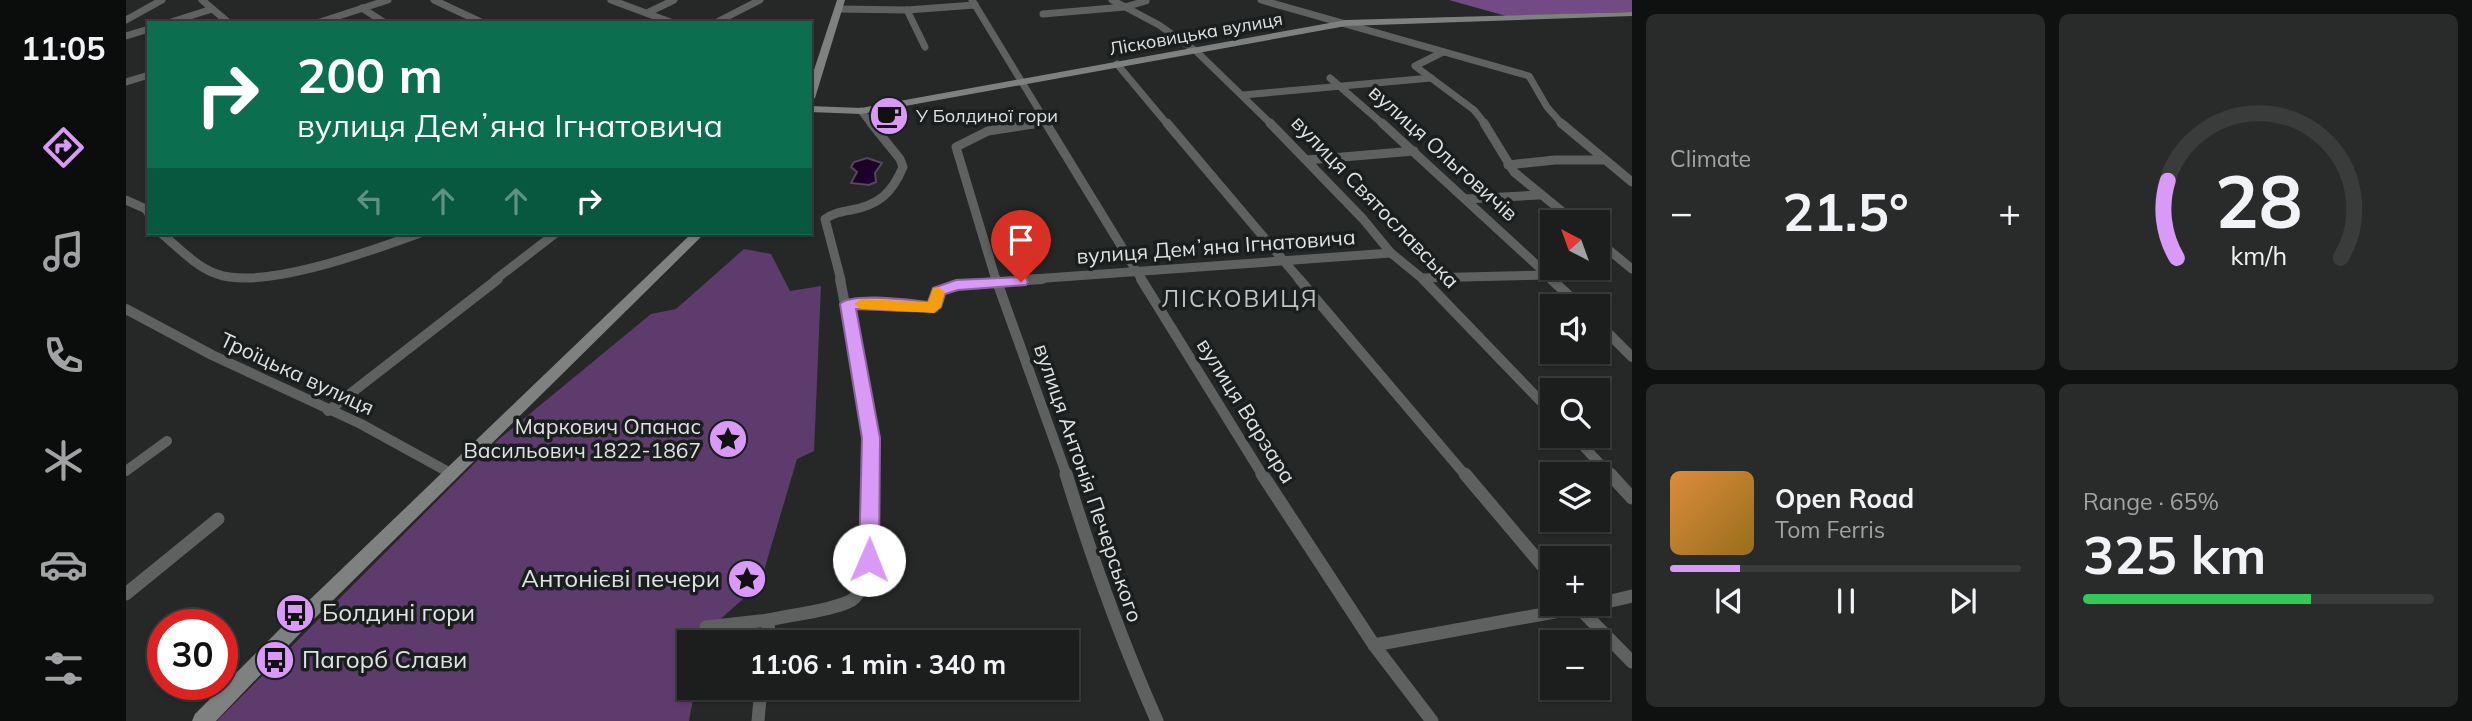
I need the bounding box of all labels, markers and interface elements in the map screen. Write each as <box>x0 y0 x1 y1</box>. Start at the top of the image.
street label: Лісковицька вулиця <box>1107 7 1284 60</box>
text: 11:05 <box>21 28 105 68</box>
text: 200 m <box>297 44 443 105</box>
icon: right <box>182 49 273 140</box>
street label: вулиця Ольговичів <box>1364 79 1524 226</box>
cafe icon: У Болдиної гори <box>868 95 910 137</box>
place label: У Болдиної гори <box>915 104 1058 127</box>
text: вулиця Демʼяна Ігнатовича <box>297 105 723 145</box>
street label: вулиця Святославська <box>1286 109 1465 293</box>
icon: directions <box>39 123 88 172</box>
text: Climate <box>1670 144 1751 173</box>
text: 28 <box>2215 155 2302 246</box>
text: 21.5° <box>1782 179 1909 244</box>
icon: left <box>351 182 389 220</box>
icon: ahead <box>424 182 462 220</box>
icon: ahead <box>497 182 535 220</box>
icon: right <box>570 182 608 220</box>
text: − <box>1670 188 1693 236</box>
text: + <box>1998 188 2021 236</box>
pin <box>991 210 1051 282</box>
north arrow <box>1540 210 1610 280</box>
map controls <box>1540 210 1610 700</box>
icon: arrive <box>1002 221 1040 259</box>
street label: вулиця Демʼяна Ігнатовича <box>1076 223 1356 269</box>
icon: music <box>39 227 88 276</box>
text: km/h <box>2230 240 2287 271</box>
district label: ЛІСКОВИЦЯ <box>1161 284 1319 313</box>
button: sound <box>1540 294 1610 364</box>
street label: Троїцька вулиця <box>216 326 379 420</box>
icon: phone <box>39 331 88 380</box>
street label: вулиця Варзара <box>1192 333 1302 488</box>
street label: вулиця Антонія Печерського <box>1029 340 1149 625</box>
button: search <box>1540 378 1610 448</box>
place label: Маркович Опанас Васильович 1822-1867 <box>463 413 701 463</box>
place icon: Маркович Опанас Васильович 1822-1867 <box>707 418 749 460</box>
icon: climate <box>39 436 88 485</box>
button: layers <box>1540 462 1610 532</box>
text: Open Road <box>1775 482 1914 515</box>
text: Range · 65% <box>2083 487 2219 516</box>
text: Tom Ferris <box>1775 515 1885 544</box>
text: 325 km <box>2083 522 2266 587</box>
position arrow <box>832 523 906 597</box>
icon: car <box>39 540 88 589</box>
button: + <box>1540 546 1610 616</box>
place icon: Антонієві печери <box>726 558 768 600</box>
place label: Антонієві печери <box>521 563 720 593</box>
icon: previous <box>1710 582 1748 620</box>
icon: pause <box>1827 582 1865 620</box>
icon: next <box>1944 582 1982 620</box>
bus stop icon: Болдині гори <box>274 592 316 634</box>
place label: Болдині гори <box>322 597 475 627</box>
speed limit sign: 30 <box>147 609 238 700</box>
button: − <box>1540 630 1610 700</box>
bus stop icon: Пагорб Слави <box>254 639 296 681</box>
icon: filters <box>39 644 88 693</box>
place label: Пагорб Слави <box>302 644 467 674</box>
text: 11:06 · 1 min · 340 m <box>750 648 1006 681</box>

